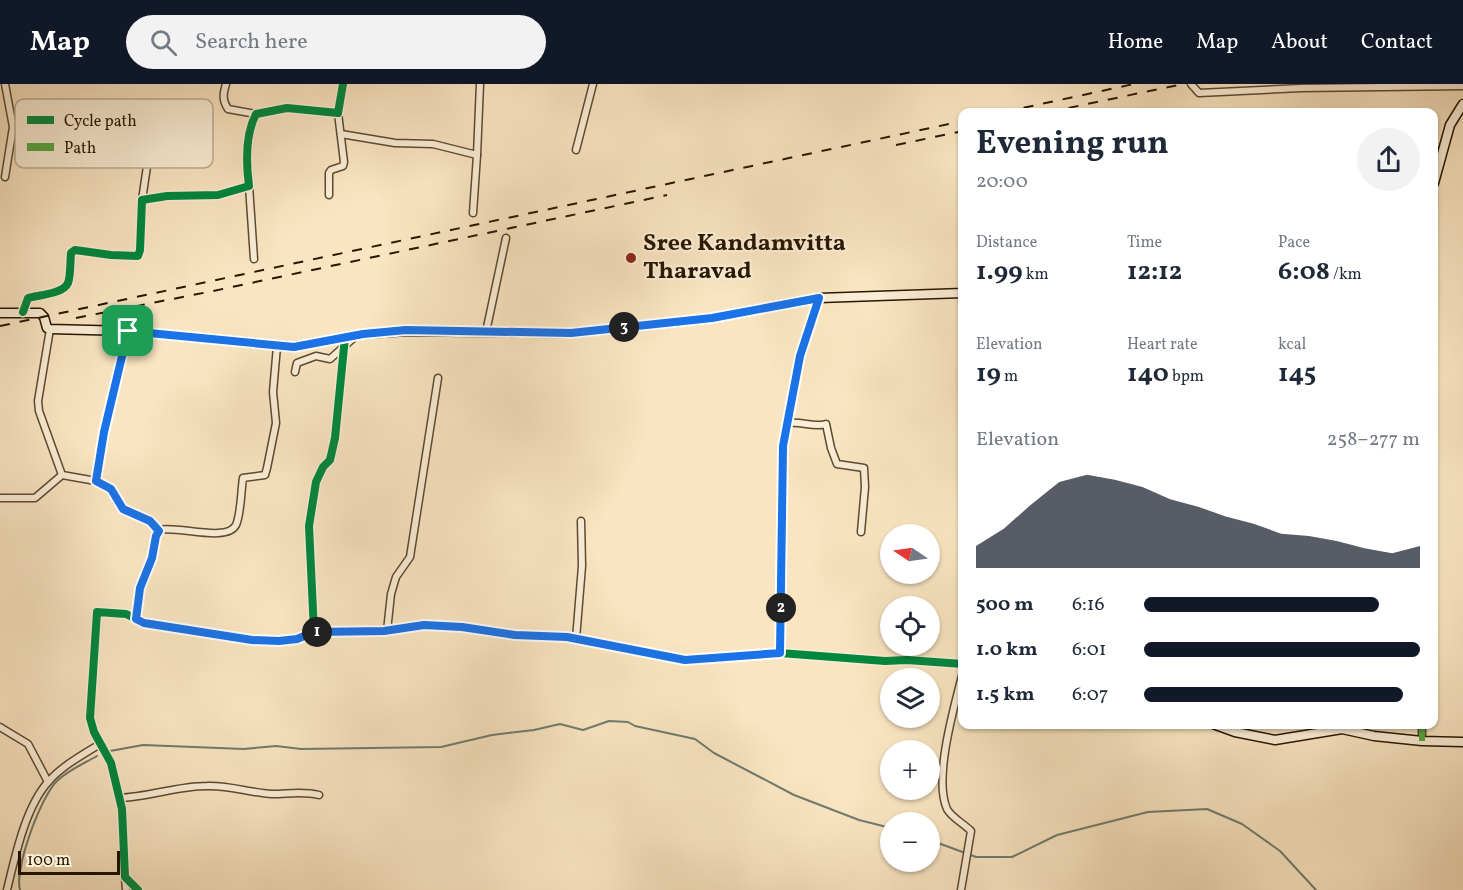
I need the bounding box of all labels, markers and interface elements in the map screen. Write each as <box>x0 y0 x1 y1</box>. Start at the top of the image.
search box <box>126 15 546 69</box>
text: Map <box>30 23 90 62</box>
icon: search <box>147 26 180 59</box>
text: Search here <box>195 27 308 58</box>
text: Home <box>1108 28 1163 57</box>
text: Map <box>1196 28 1238 57</box>
text: About <box>1271 28 1328 57</box>
text: Contact <box>1361 28 1433 57</box>
legend <box>15 99 213 168</box>
text: Cycle path <box>64 111 137 133</box>
text: Evening run <box>976 122 1169 168</box>
button: share <box>1357 128 1420 191</box>
text: Path <box>64 138 96 160</box>
text: 20:00 <box>976 168 1028 196</box>
place label: Sree Kandamvitta Tharavad <box>643 227 846 289</box>
text: Distance <box>976 232 1037 254</box>
text: Time <box>1127 232 1162 254</box>
text: Pace <box>1278 232 1310 254</box>
marker: Sree Kandamvitta Tharavad <box>624 251 638 265</box>
text: 1.99 <box>976 254 1023 290</box>
text: 12:12 <box>1127 254 1182 290</box>
text: 6:08 <box>1278 254 1330 290</box>
text: km <box>1023 264 1049 286</box>
text: /km <box>1330 264 1362 286</box>
pin <box>102 305 153 356</box>
pin: 3 <box>609 312 639 342</box>
icon: arrive <box>111 314 144 347</box>
text: 3 <box>620 316 628 338</box>
text: Elevation <box>976 334 1043 356</box>
text: Heart rate <box>1127 334 1198 356</box>
text: kcal <box>1278 334 1306 356</box>
text: 19 <box>976 356 1001 392</box>
text: 140 <box>1127 356 1169 392</box>
text: 145 <box>1278 356 1316 392</box>
text: m <box>1001 366 1018 388</box>
text: bpm <box>1169 366 1204 388</box>
text: Elevation <box>976 426 1059 454</box>
text: 258–277 m <box>1327 426 1420 454</box>
north arrow <box>880 524 940 584</box>
map controls <box>880 524 940 872</box>
text: 500 m <box>976 591 1034 619</box>
text: 6:16 <box>1072 591 1105 619</box>
pin: 2 <box>766 593 796 623</box>
button: locate <box>880 596 940 656</box>
text: 2 <box>777 597 785 619</box>
pin: 1 <box>302 617 332 647</box>
text: 1 <box>314 621 320 643</box>
text: 1.0 km <box>976 636 1038 664</box>
text: 6:01 <box>1072 636 1107 664</box>
button: layers <box>880 668 940 728</box>
text: 1.5 km <box>976 681 1035 709</box>
text: 6:07 <box>1072 681 1109 709</box>
button: + <box>880 740 940 800</box>
button: − <box>880 812 940 872</box>
scale bar <box>18 848 120 876</box>
text: 100 m <box>27 850 70 872</box>

